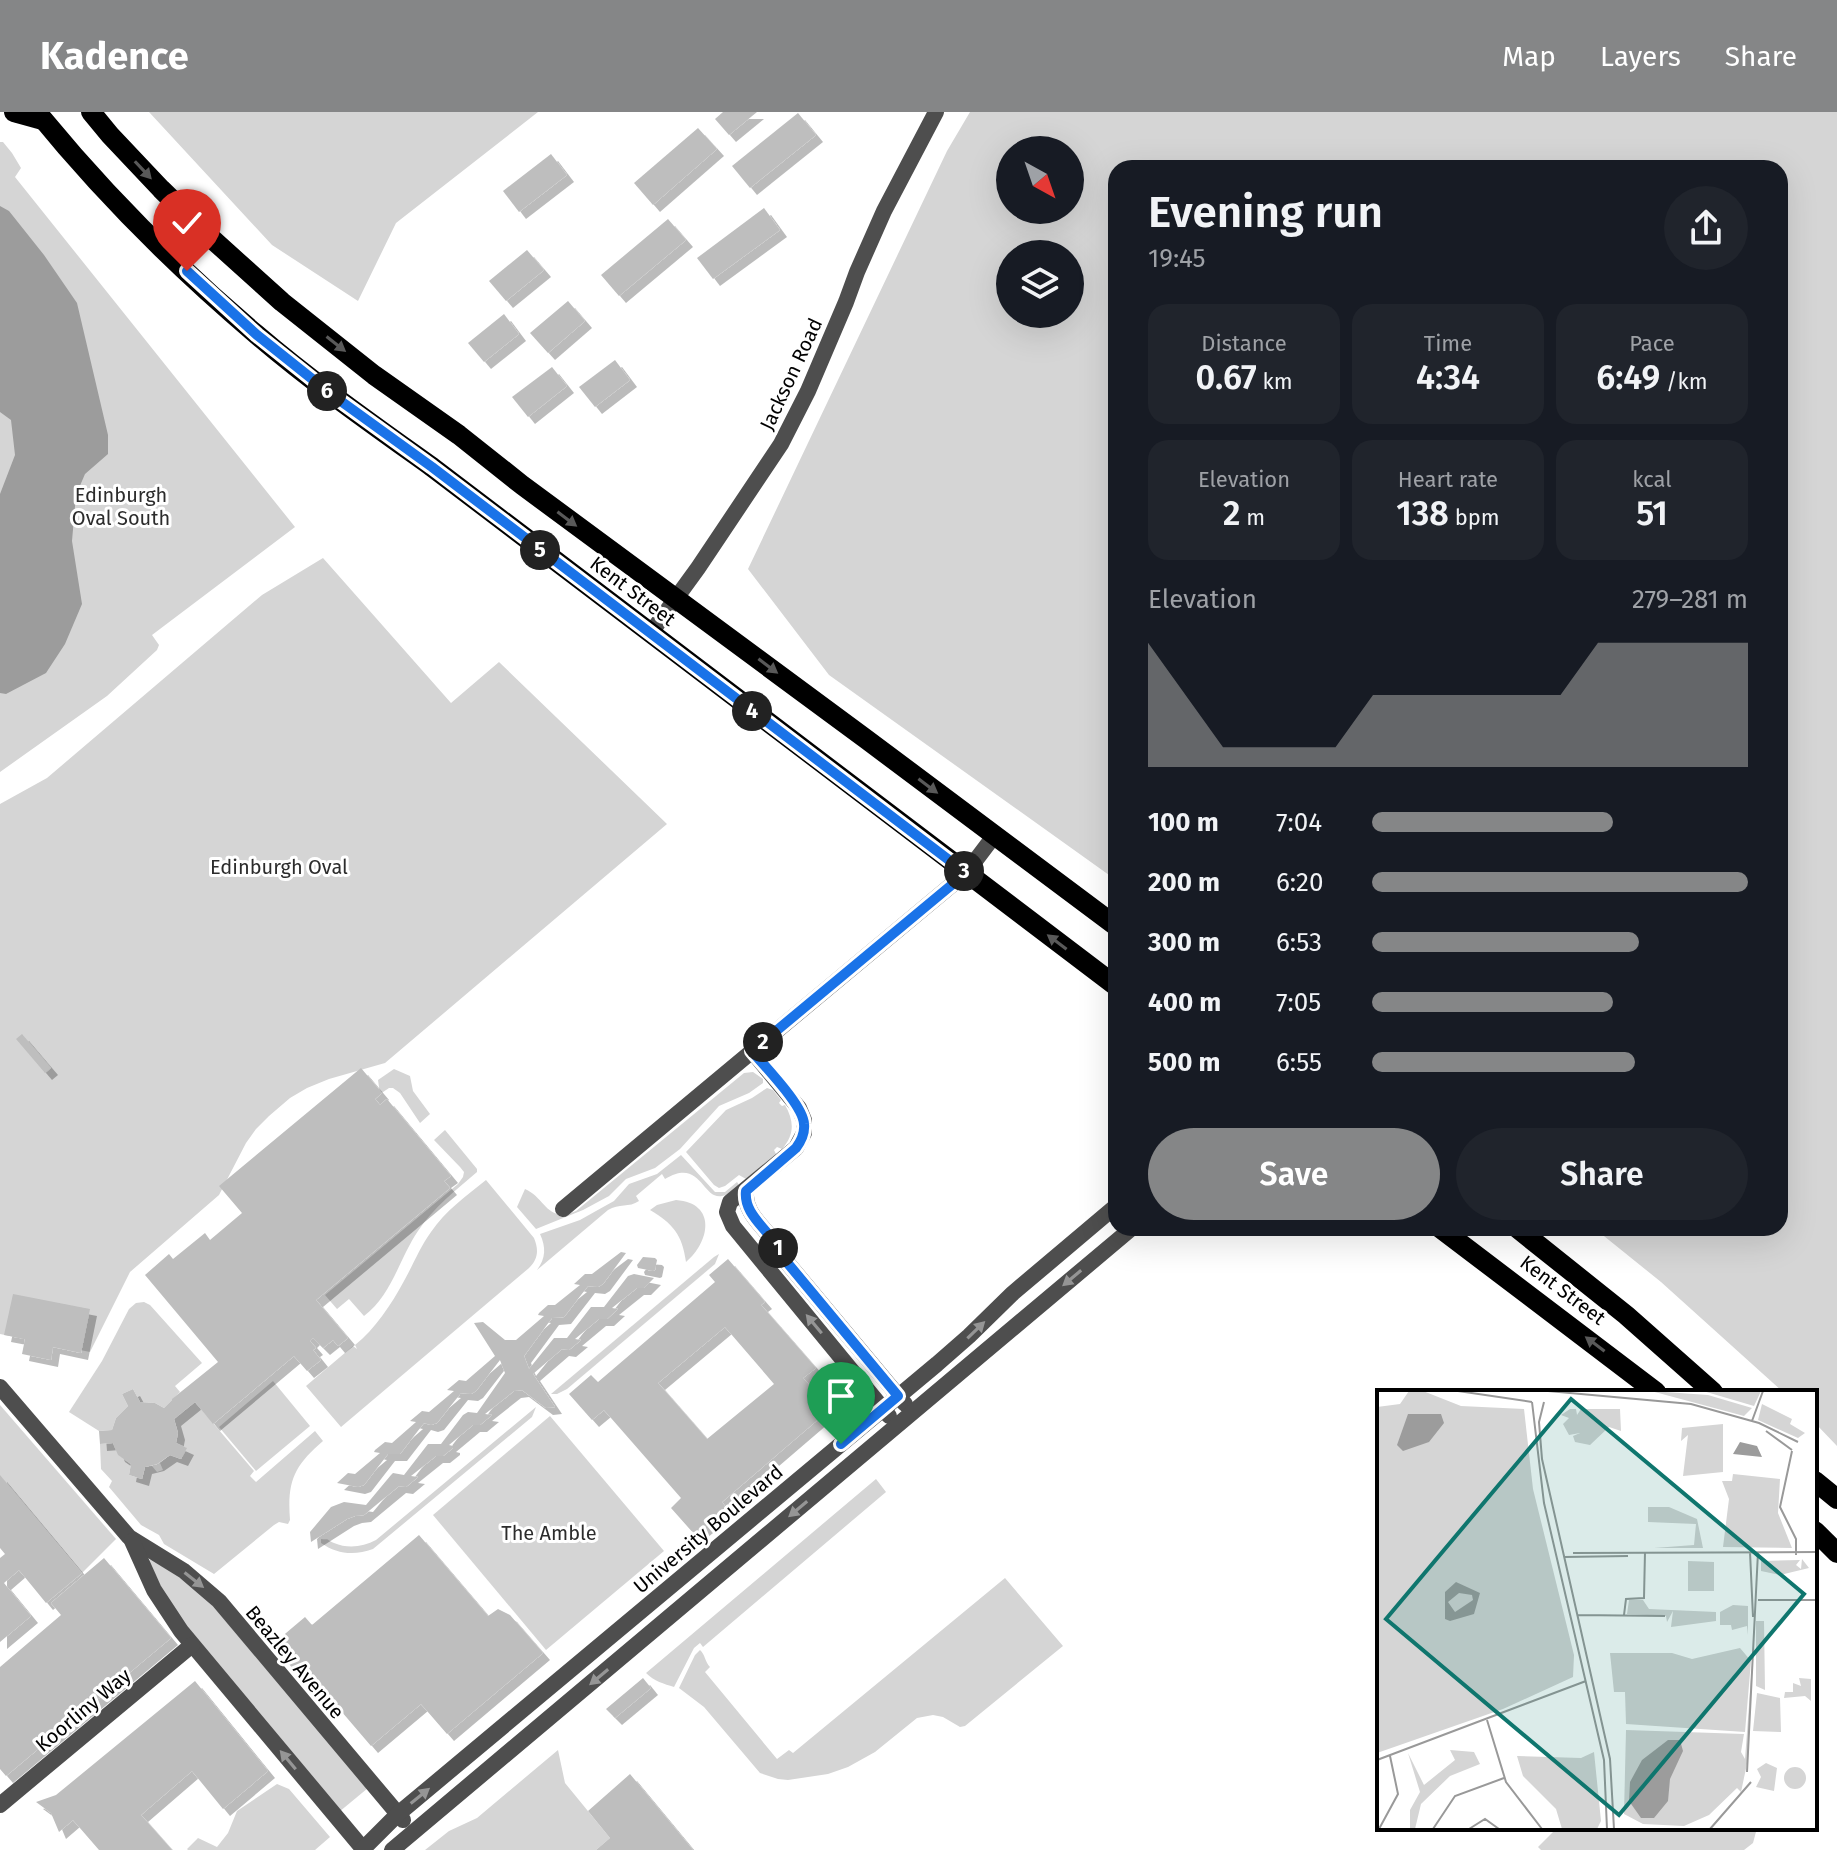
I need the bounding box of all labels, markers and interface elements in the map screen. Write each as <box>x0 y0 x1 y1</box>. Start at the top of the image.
text: Kadence <box>40 33 189 79</box>
text: Map <box>1502 40 1556 73</box>
text: Layers <box>1600 40 1681 73</box>
text: Share <box>1725 40 1797 73</box>
north arrow <box>996 136 1084 224</box>
map controls <box>996 136 1084 328</box>
one-way arrow <box>133 160 152 179</box>
text: Evening run <box>1148 186 1383 239</box>
button: share <box>1664 186 1748 270</box>
pin <box>153 189 221 271</box>
icon: check <box>165 201 209 245</box>
button: layers <box>996 240 1084 328</box>
text: 19:45 <box>1148 243 1206 274</box>
street label: Jackson Road <box>755 314 827 434</box>
text: Distance <box>1201 330 1287 357</box>
text: Time <box>1424 330 1472 357</box>
text: Pace <box>1629 330 1675 357</box>
one-way arrow <box>326 336 346 352</box>
text: 0.67 <box>1195 357 1257 398</box>
text: 4:34 <box>1416 357 1480 398</box>
text: 6:49 <box>1596 357 1660 398</box>
text: km <box>1257 368 1293 395</box>
text: /km <box>1660 368 1708 395</box>
pin: 6 <box>307 371 347 411</box>
text: 6 <box>321 377 333 404</box>
text: Elevation <box>1198 466 1290 493</box>
text: Heart rate <box>1398 466 1498 493</box>
text: kcal <box>1632 466 1672 493</box>
park label: Edinburgh Oval South <box>72 483 170 530</box>
text: 2 <box>1223 493 1240 534</box>
text: 138 <box>1396 493 1449 534</box>
text: 51 <box>1636 493 1668 534</box>
text: m <box>1240 504 1265 531</box>
text: bpm <box>1449 504 1500 531</box>
one-way arrow <box>556 510 577 526</box>
pin: 5 <box>520 530 560 570</box>
text: 5 <box>534 536 546 563</box>
street label: Kent Street <box>585 551 681 631</box>
text: Elevation <box>1148 584 1257 615</box>
text: 279–281 m <box>1632 584 1748 615</box>
one-way arrow <box>757 657 778 673</box>
pin: 4 <box>732 691 772 731</box>
text: 4 <box>746 697 758 724</box>
one-way arrow <box>918 777 938 793</box>
text: 100 m <box>1148 807 1219 838</box>
text: 7:04 <box>1276 807 1322 838</box>
pin: 3 <box>944 851 984 891</box>
park label: Edinburgh Oval <box>210 855 348 879</box>
text: 3 <box>958 857 970 884</box>
text: 200 m <box>1148 867 1220 898</box>
text: 6:20 <box>1276 867 1323 898</box>
text: 300 m <box>1148 927 1220 958</box>
text: 6:53 <box>1276 927 1322 958</box>
one-way arrow <box>1047 935 1068 950</box>
text: 400 m <box>1148 987 1221 1018</box>
text: 7:05 <box>1276 987 1321 1018</box>
pin: 2 <box>743 1022 783 1062</box>
text: 2 <box>757 1028 769 1055</box>
text: 500 m <box>1148 1047 1221 1078</box>
text: 6:55 <box>1276 1047 1322 1078</box>
button: Save <box>1148 1128 1440 1220</box>
button: Share <box>1456 1128 1748 1220</box>
pin: 1 <box>758 1228 798 1268</box>
text: 1 <box>773 1234 783 1261</box>
street label: Kent Street <box>1515 1250 1611 1330</box>
one-way arrow <box>1063 1269 1083 1286</box>
one-way arrow <box>806 1314 823 1334</box>
one-way arrow <box>966 1321 985 1339</box>
one-way arrow <box>1584 1337 1605 1353</box>
pin <box>807 1362 875 1444</box>
icon: arrive <box>819 1374 863 1418</box>
inset map <box>1377 1390 1817 1830</box>
street label: University Boulevard <box>628 1460 788 1598</box>
one-way arrow <box>788 1500 808 1517</box>
park label: The Amble <box>501 1521 597 1545</box>
one-way arrow <box>184 1571 204 1587</box>
street label: Beazley Avenue <box>241 1600 349 1724</box>
street label: Koorliny Way <box>30 1663 136 1757</box>
one-way arrow <box>589 1668 609 1685</box>
one-way arrow <box>280 1750 297 1770</box>
one-way arrow <box>410 1789 430 1805</box>

